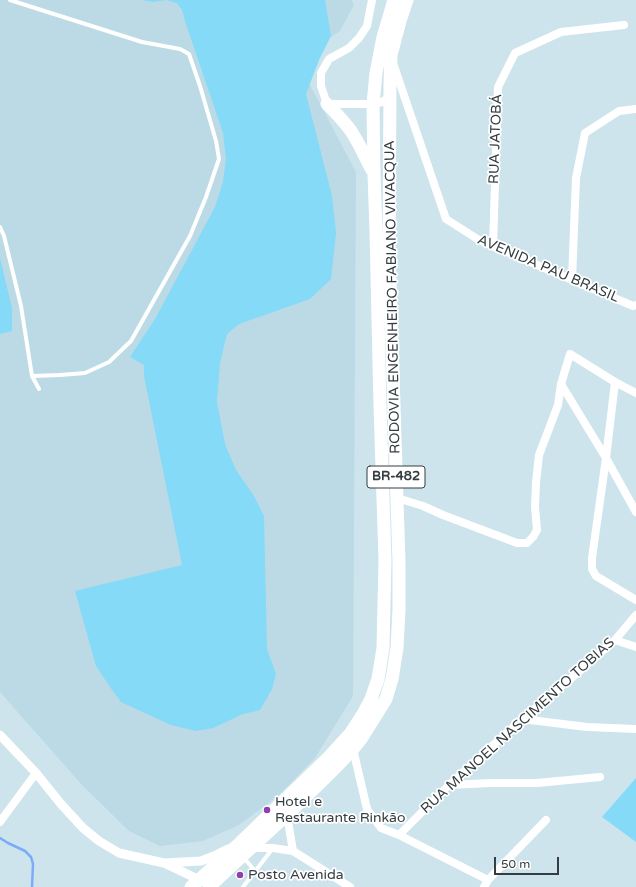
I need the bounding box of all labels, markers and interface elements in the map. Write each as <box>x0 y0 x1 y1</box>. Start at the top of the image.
street label: RUA JATOBÁ <box>486 94 506 184</box>
street label: RODOVIA ENGENHEIRO FABIANO VIVACQUA <box>382 140 404 454</box>
street label: AVENIDA PAU BRASIL <box>475 232 621 306</box>
road number: BR-482 <box>367 466 425 488</box>
street label: RUA MANOEL NASCIMENTO TOBIAS <box>418 634 618 818</box>
place label: Hotel e Restaurante Rinkão <box>275 794 405 826</box>
marker: Hotel e Restaurante Rinkão <box>262 805 272 815</box>
scale bar <box>496 849 561 875</box>
text: 50 m <box>501 857 530 871</box>
place label: Posto Avenida <box>248 867 344 883</box>
marker: Posto Avenida <box>235 870 245 880</box>

